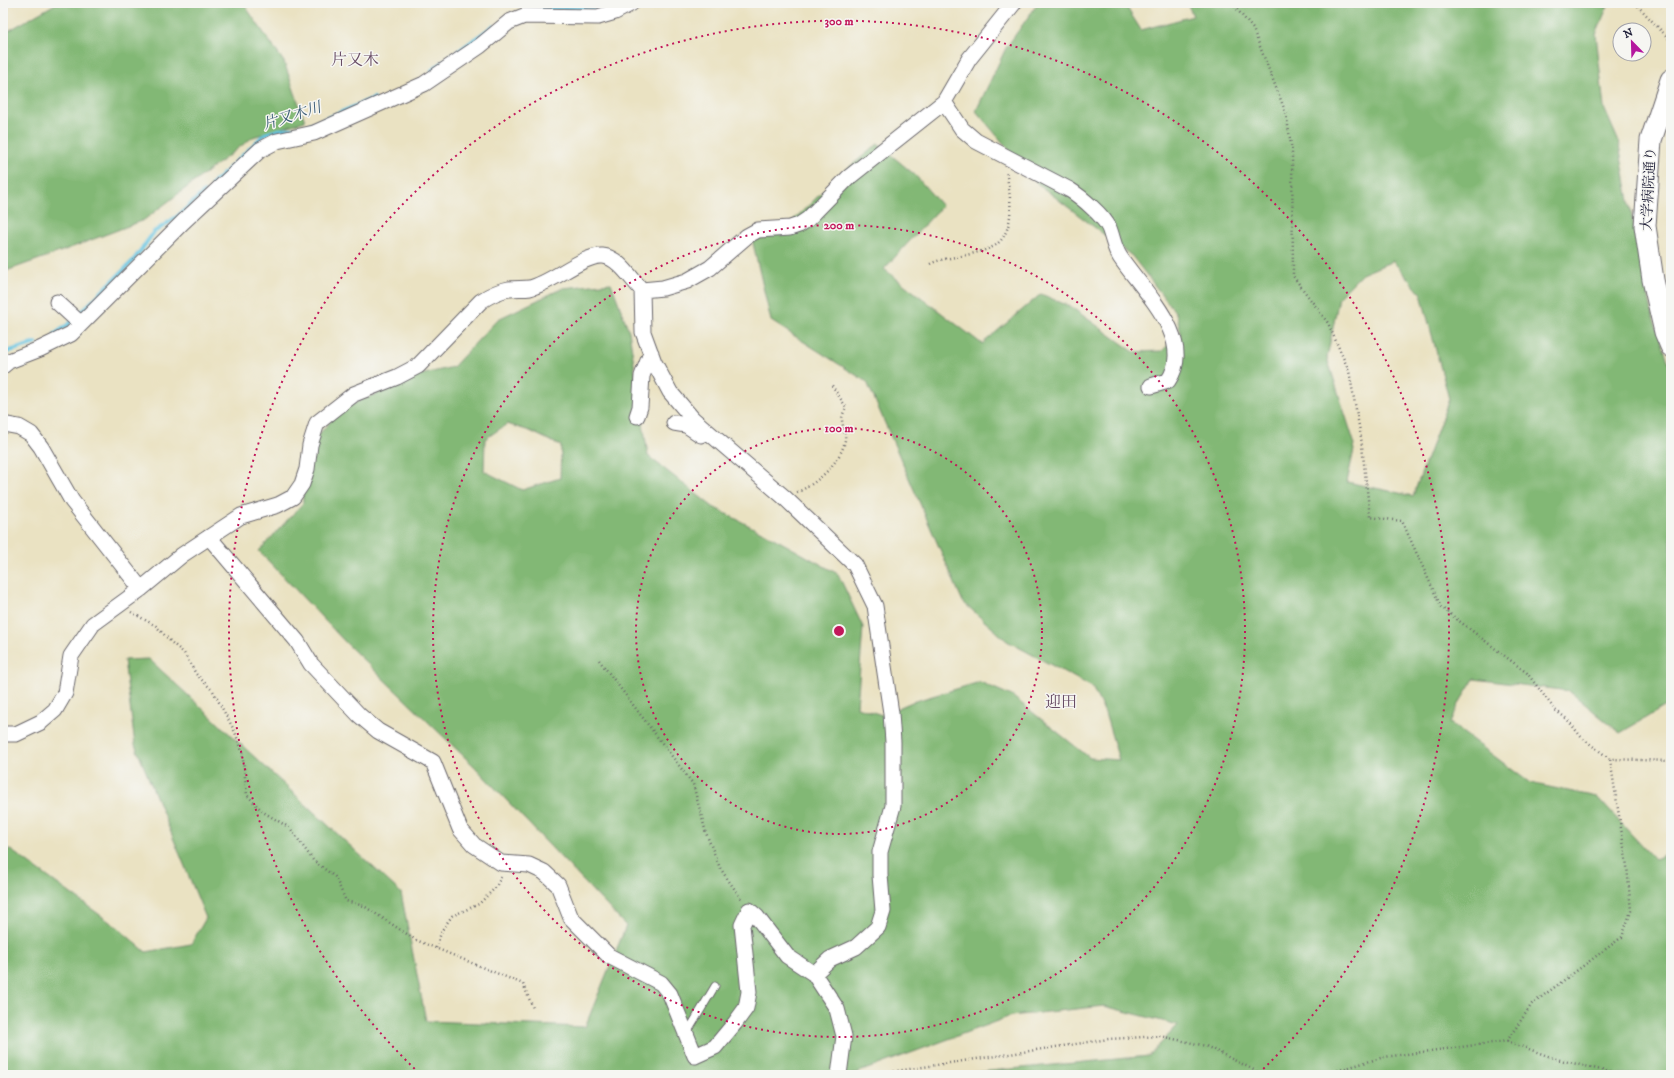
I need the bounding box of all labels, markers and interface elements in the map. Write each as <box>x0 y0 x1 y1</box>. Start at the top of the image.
text: 300 m <box>825 14 853 29</box>
north arrow <box>1612 22 1652 62</box>
text: N <box>1622 26 1635 42</box>
district label: 片又木 <box>331 50 379 70</box>
water label: 片又木川 <box>261 97 325 134</box>
street label: 大学病院通り <box>1638 147 1660 231</box>
text: 200 m <box>824 218 854 233</box>
text: 100 m <box>825 421 853 436</box>
centre of rings <box>832 624 846 638</box>
district label: 迎田 <box>1045 692 1077 712</box>

